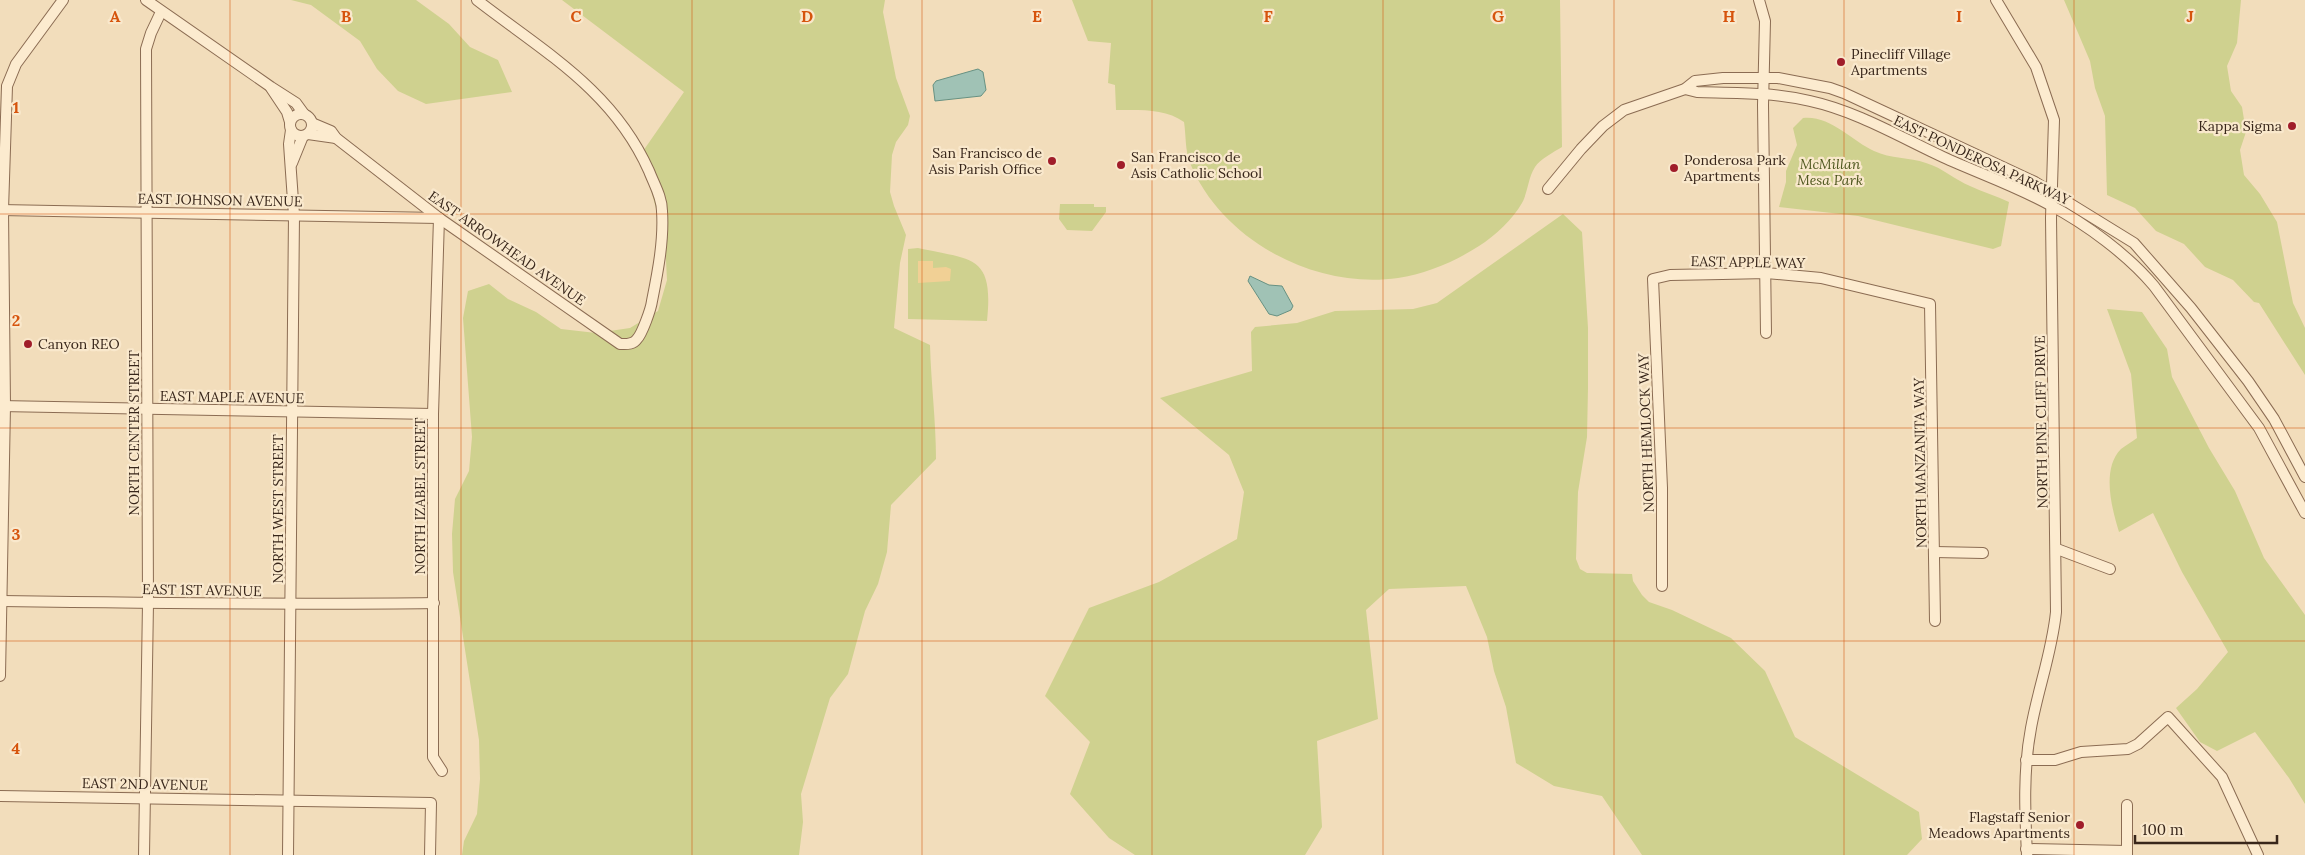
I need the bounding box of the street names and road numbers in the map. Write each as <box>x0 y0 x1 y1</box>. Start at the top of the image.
street label: EAST PONDEROSA PARKWAY <box>1891 111 2074 209</box>
street label: EAST ARROWHEAD AVENUE <box>425 187 589 309</box>
street label: EAST JOHNSON AVENUE <box>137 190 303 210</box>
street label: EAST APPLE WAY <box>1691 252 1807 272</box>
street label: NORTH PINE CLIFF DRIVE <box>2030 335 2052 509</box>
street label: NORTH CENTER STREET <box>125 350 143 516</box>
street label: NORTH HEMLOCK WAY <box>1634 352 1658 513</box>
street label: NORTH MANZANITA WAY <box>1909 377 1930 548</box>
street label: EAST MAPLE AVENUE <box>160 387 305 407</box>
street label: NORTH IZABEL STREET <box>411 417 429 575</box>
street label: NORTH WEST STREET <box>269 434 287 584</box>
street label: EAST 1ST AVENUE <box>142 580 262 600</box>
street label: EAST 2ND AVENUE <box>82 774 209 794</box>

